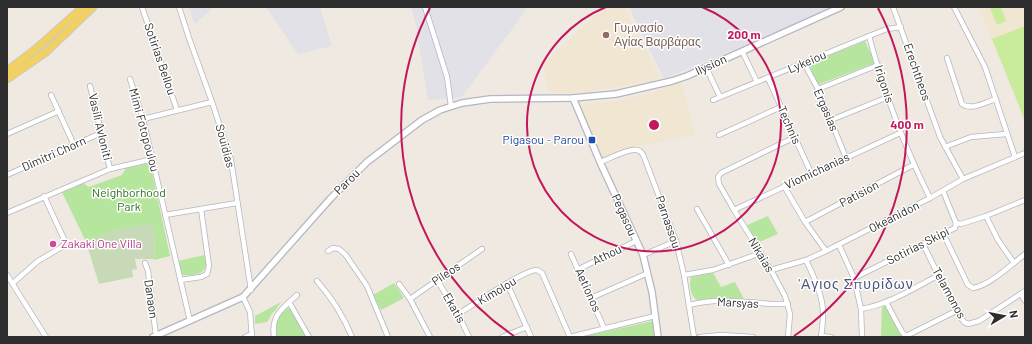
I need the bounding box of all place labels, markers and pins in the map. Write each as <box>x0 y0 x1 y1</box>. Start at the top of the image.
place label: Γυμνασίο Αγίας Βαρβάρας <box>614 20 701 49</box>
marker: Γυμνασίο Αγίας Βαρβάρας <box>601 30 611 40</box>
centre of rings <box>647 118 661 132</box>
place label: Pigasou - Parou <box>503 132 584 146</box>
marker: Pigasou - Parou <box>587 135 597 145</box>
place label: Zakaki One Villa <box>61 236 142 250</box>
marker: Zakaki One Villa <box>48 239 58 249</box>

